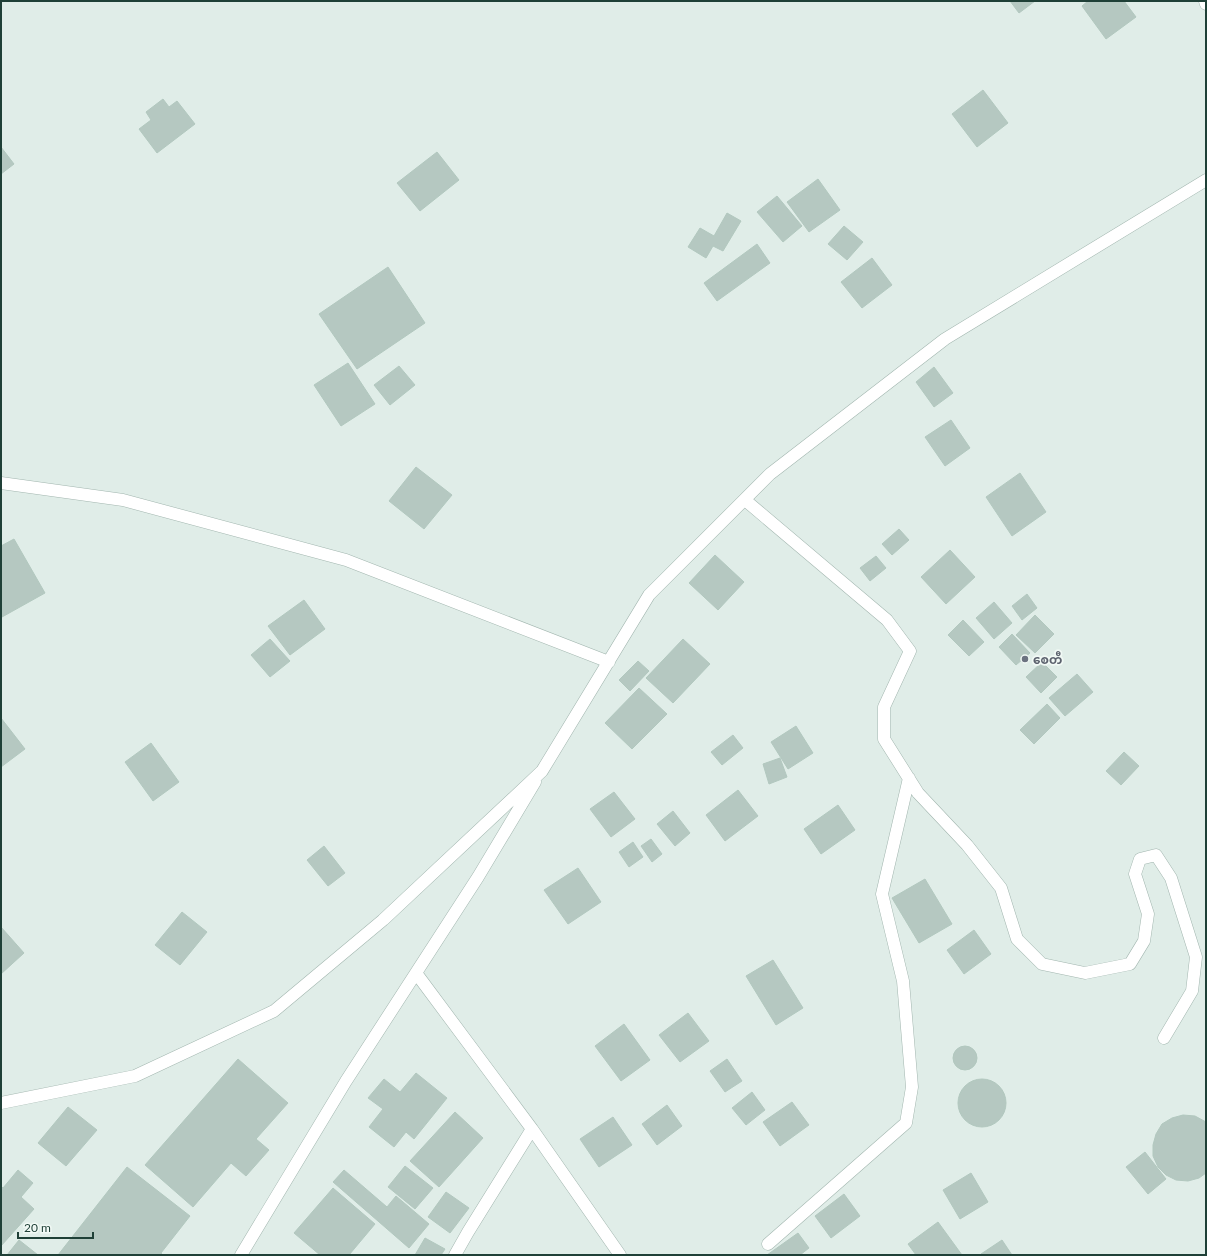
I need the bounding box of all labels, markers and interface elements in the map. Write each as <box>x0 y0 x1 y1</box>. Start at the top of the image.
place label: စေတီ <box>1033 651 1062 667</box>
marker: စေတီ <box>1020 654 1030 664</box>
scale bar <box>18 1214 93 1240</box>
text: 20 m <box>24 1220 51 1235</box>

